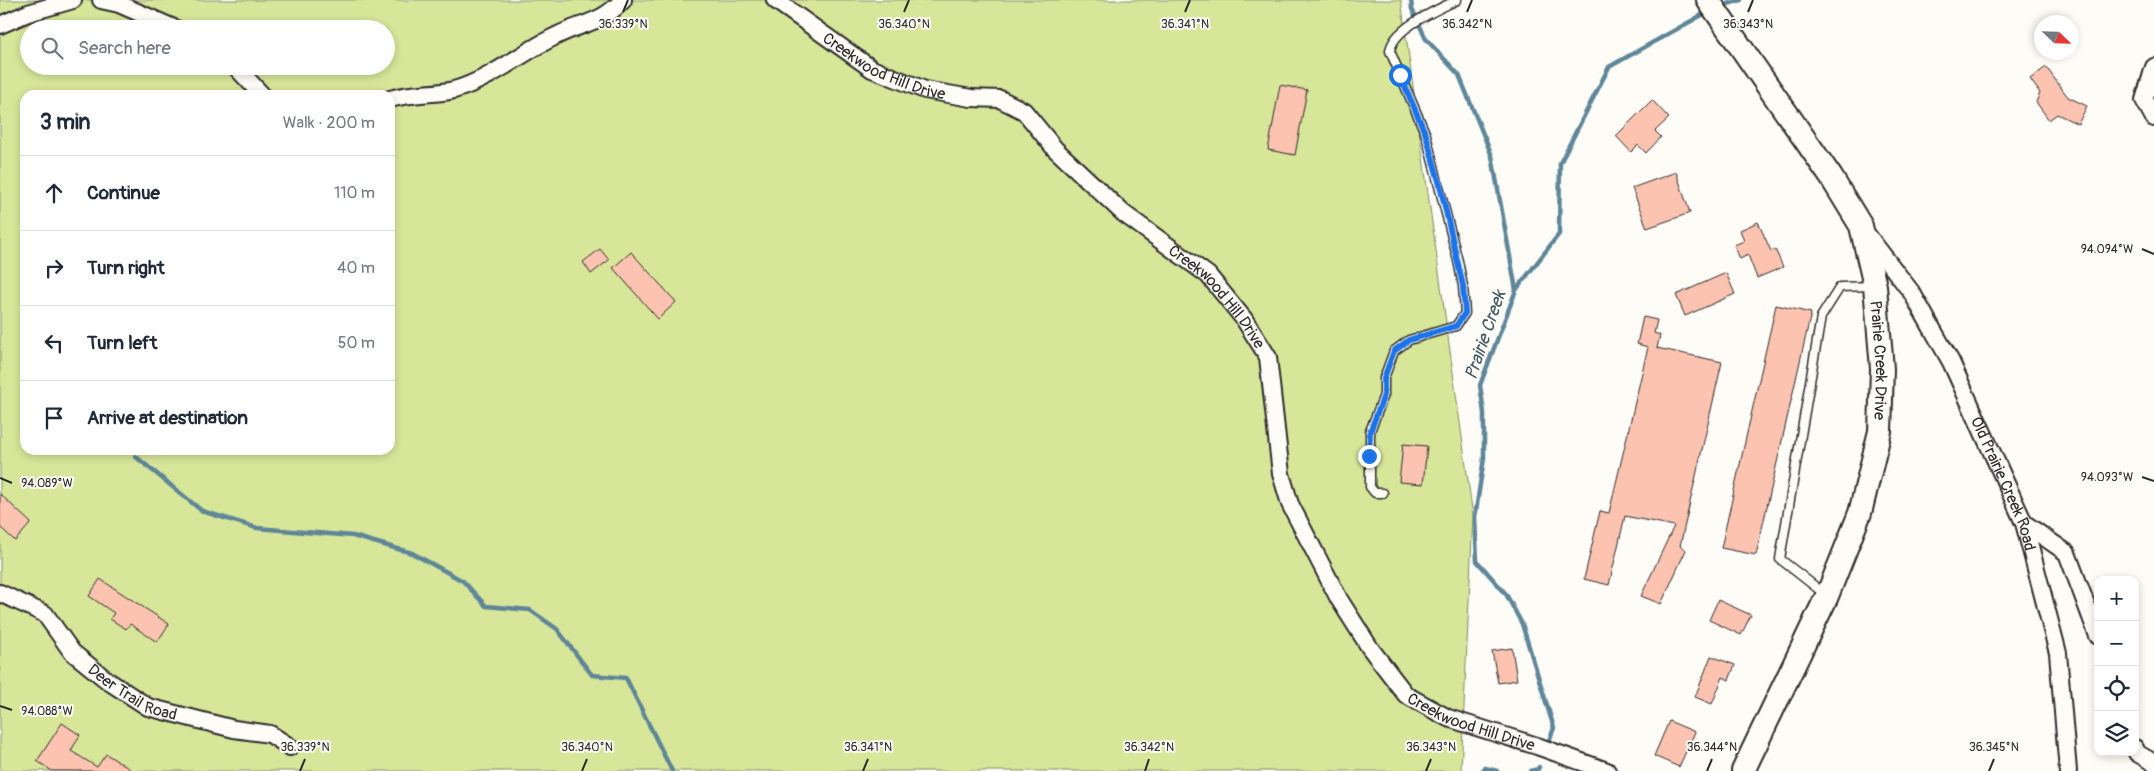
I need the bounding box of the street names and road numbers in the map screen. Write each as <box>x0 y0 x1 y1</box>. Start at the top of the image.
street label: Creekwood Hill Drive <box>819 28 947 104</box>
street label: Creekwood Hill Drive <box>1164 241 1269 353</box>
street label: Prairie Creek Drive <box>1865 300 1891 420</box>
street label: Old Prairie Creek Road <box>1966 414 2040 553</box>
street label: Deer Trail Road <box>84 660 179 725</box>
street label: Creekwood Hill Drive <box>1403 689 1537 756</box>

